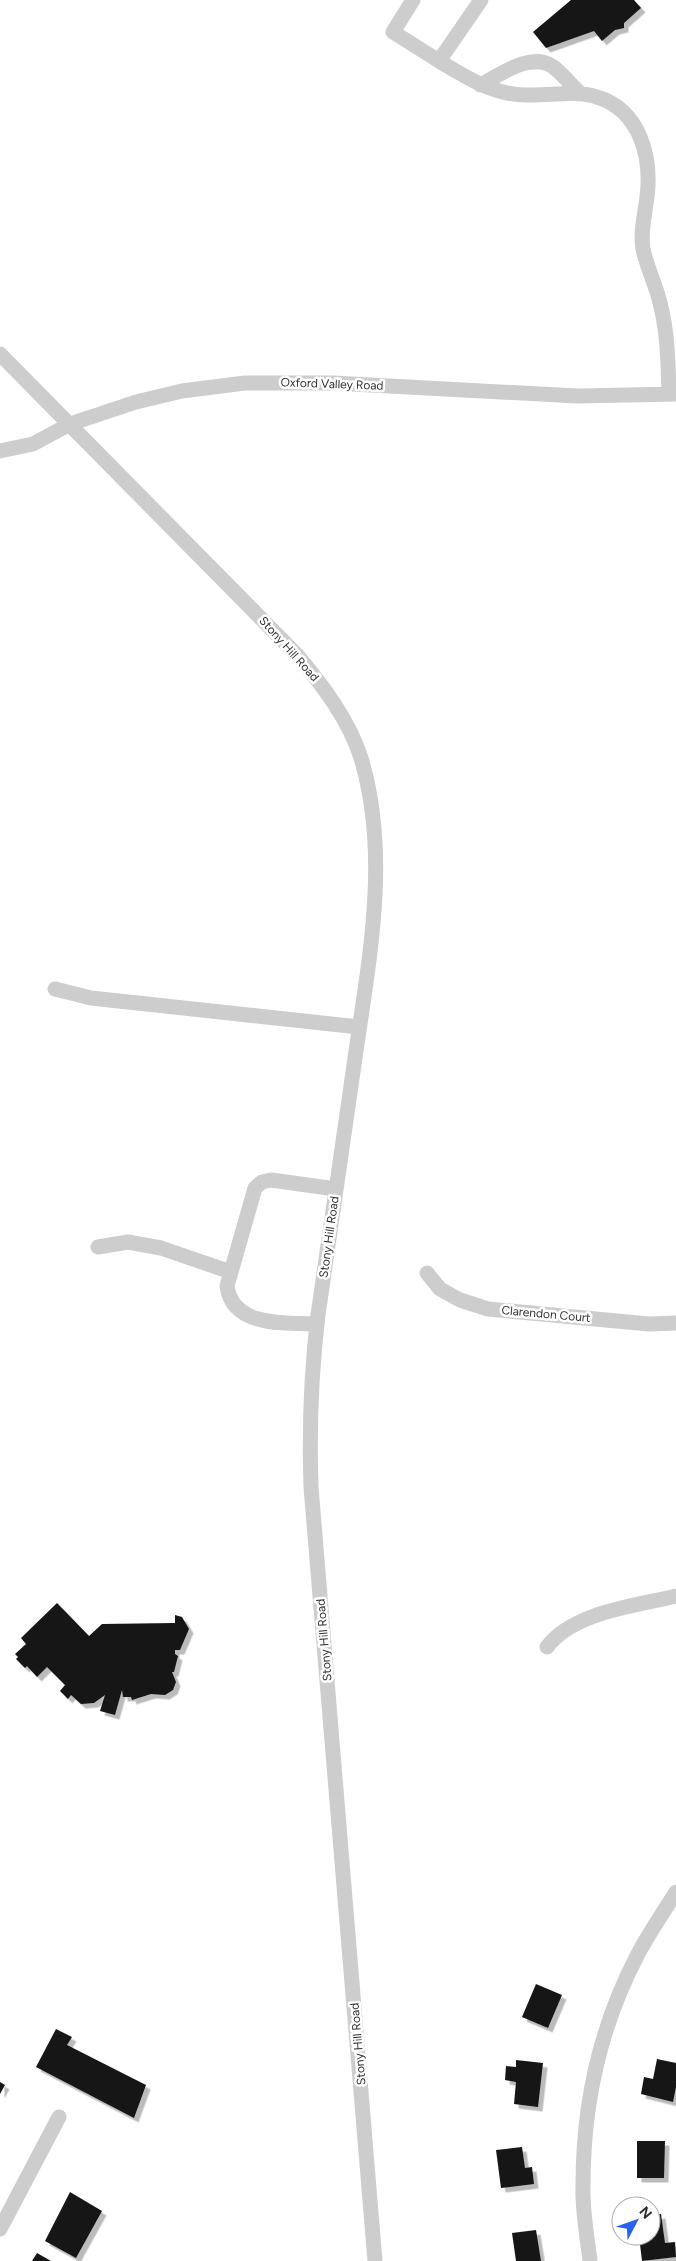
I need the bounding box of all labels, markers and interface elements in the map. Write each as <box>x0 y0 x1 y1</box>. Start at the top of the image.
street label: Oxford Valley Road <box>280 375 384 393</box>
street label: Stony Hill Road <box>256 614 322 684</box>
street label: Stony Hill Road <box>316 1195 342 1279</box>
street label: Clarendon Court <box>501 1303 592 1325</box>
street label: Stony Hill Road <box>313 1598 335 1682</box>
street label: Stony Hill Road <box>347 2002 369 2086</box>
north arrow <box>611 2196 661 2246</box>
text: N <box>635 2203 655 2222</box>

